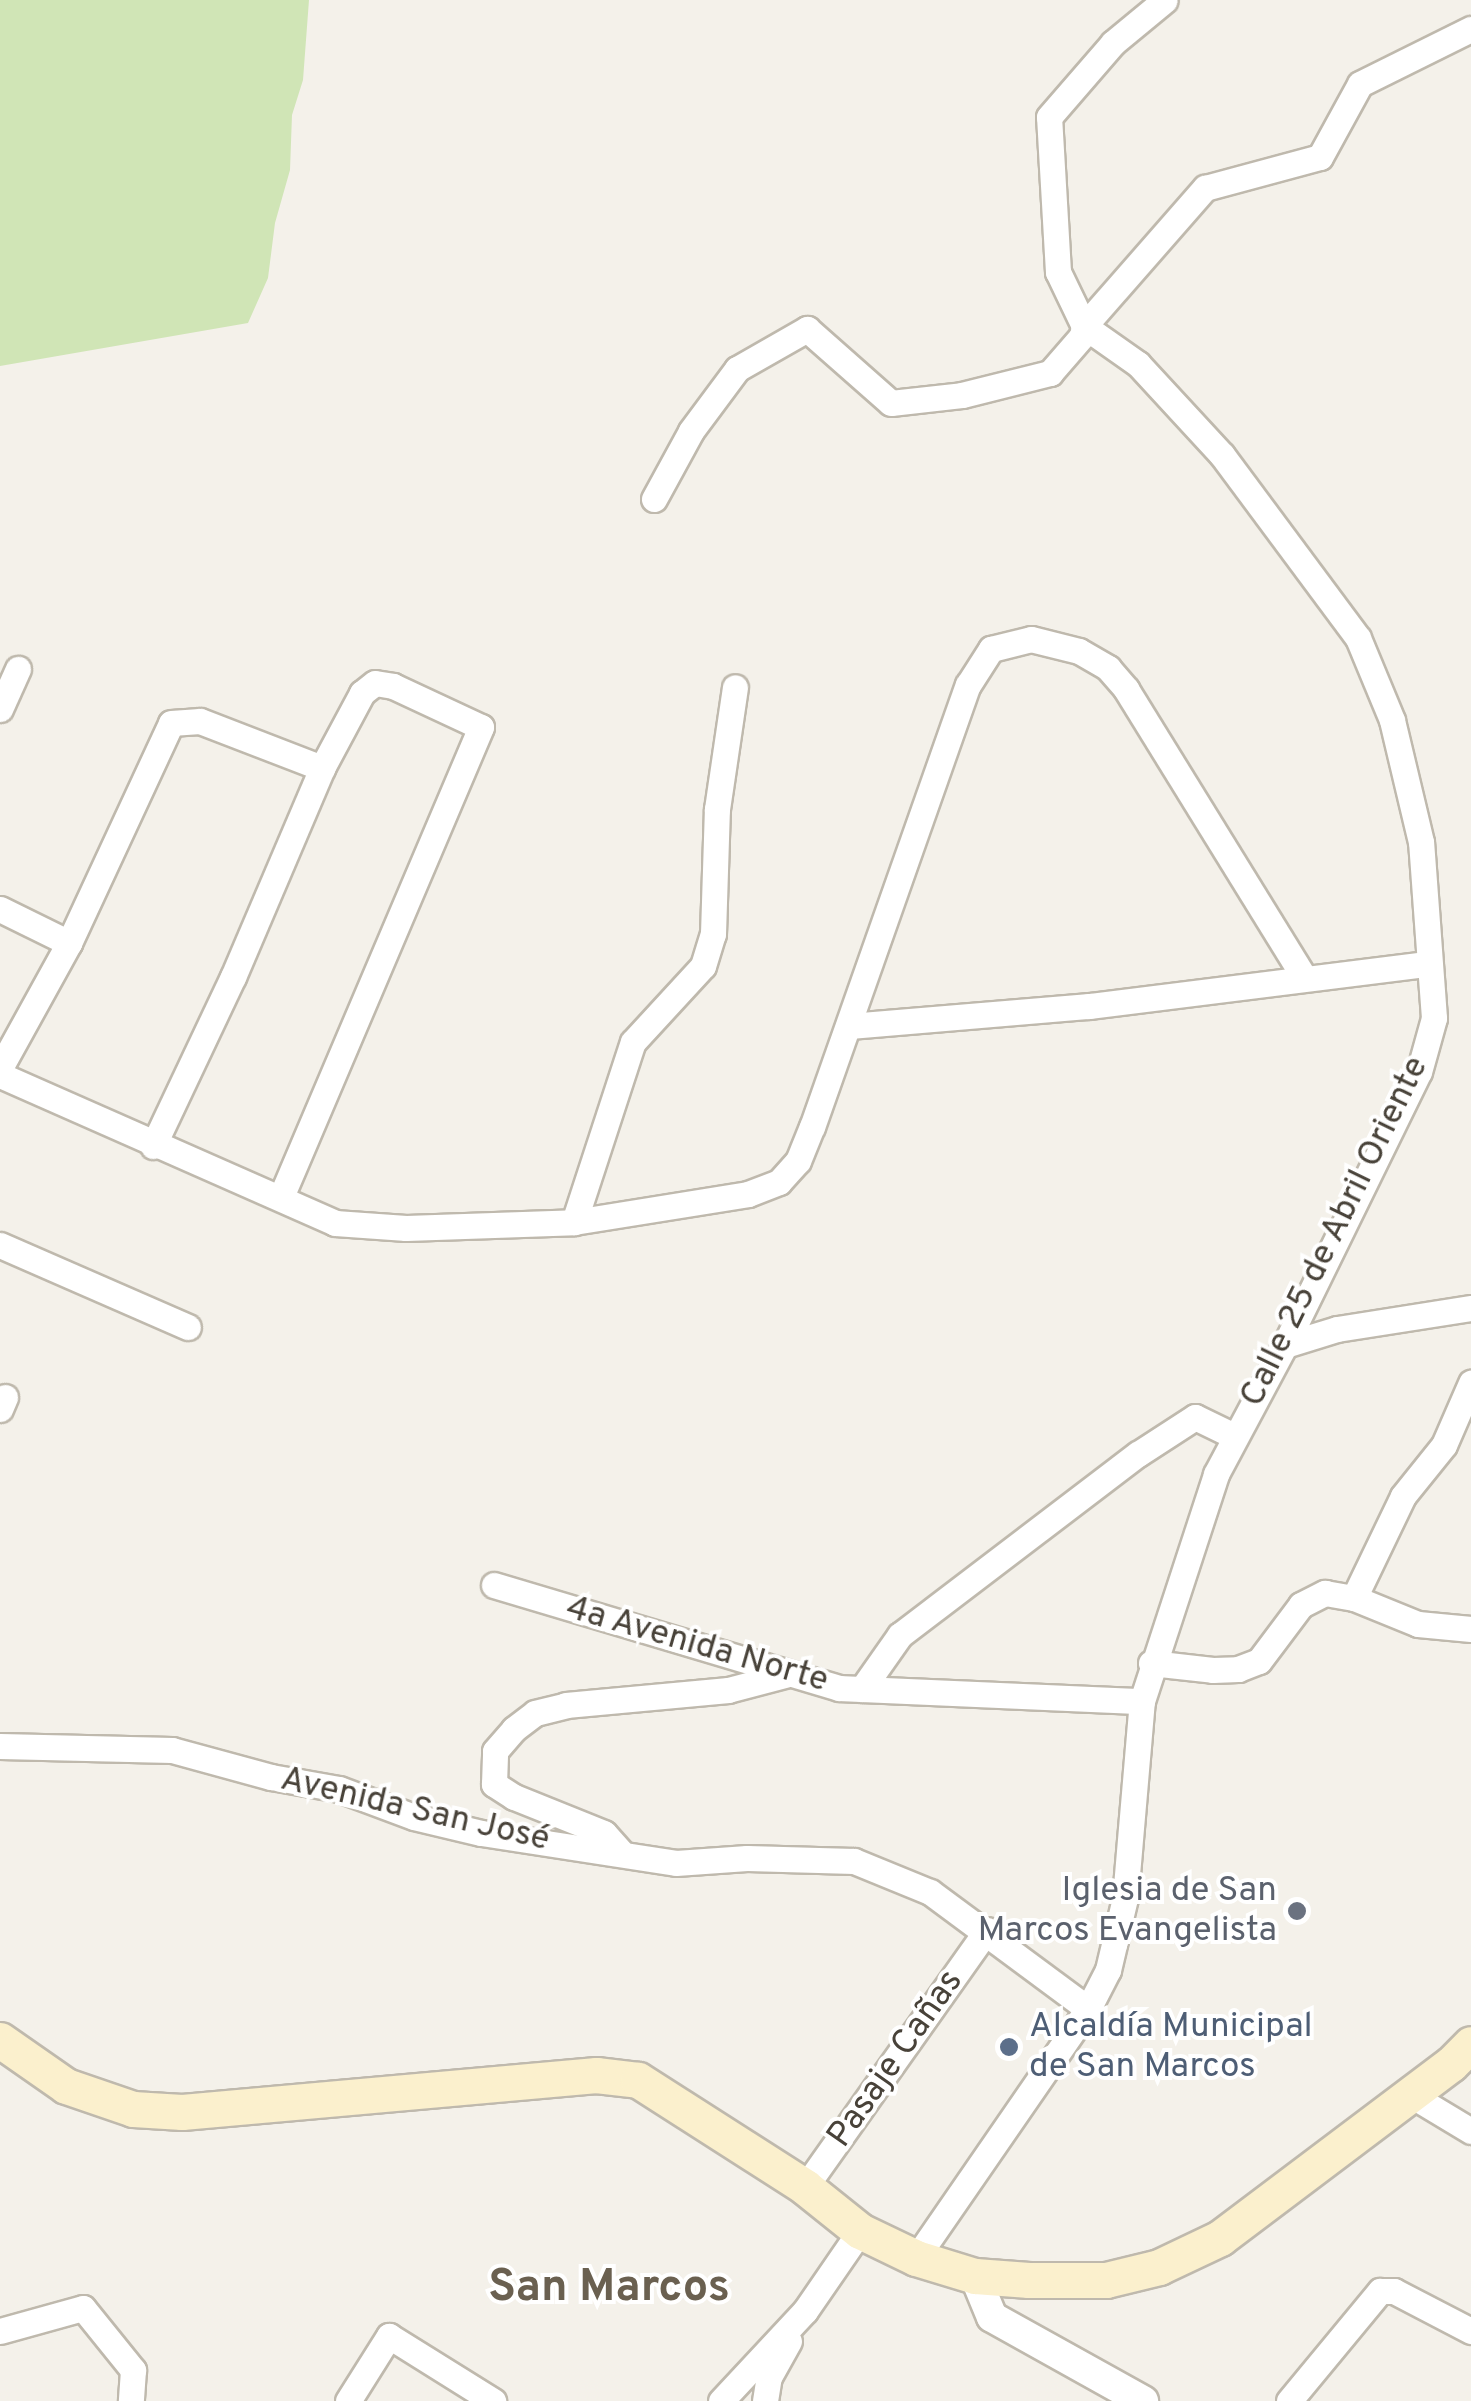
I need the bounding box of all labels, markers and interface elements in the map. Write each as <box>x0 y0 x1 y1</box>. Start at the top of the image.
street label: Calle 25 de Abril Oriente <box>1232 1049 1438 1415</box>
street label: 4a Avenida Norte <box>560 1587 834 1703</box>
street label: Avenida San José <box>276 1759 554 1861</box>
place label: Iglesia de San Marcos Evangelista <box>978 1870 1277 1952</box>
marker: Iglesia de San Marcos Evangelista <box>1286 1900 1308 1922</box>
street label: Pasaje Cañas <box>819 1962 973 2156</box>
place label: Alcaldía Municipal de San Marcos <box>1029 2006 1313 2088</box>
marker: Alcaldía Municipal de San Marcos <box>998 2036 1020 2058</box>
district label: San Marcos <box>488 2262 730 2316</box>

